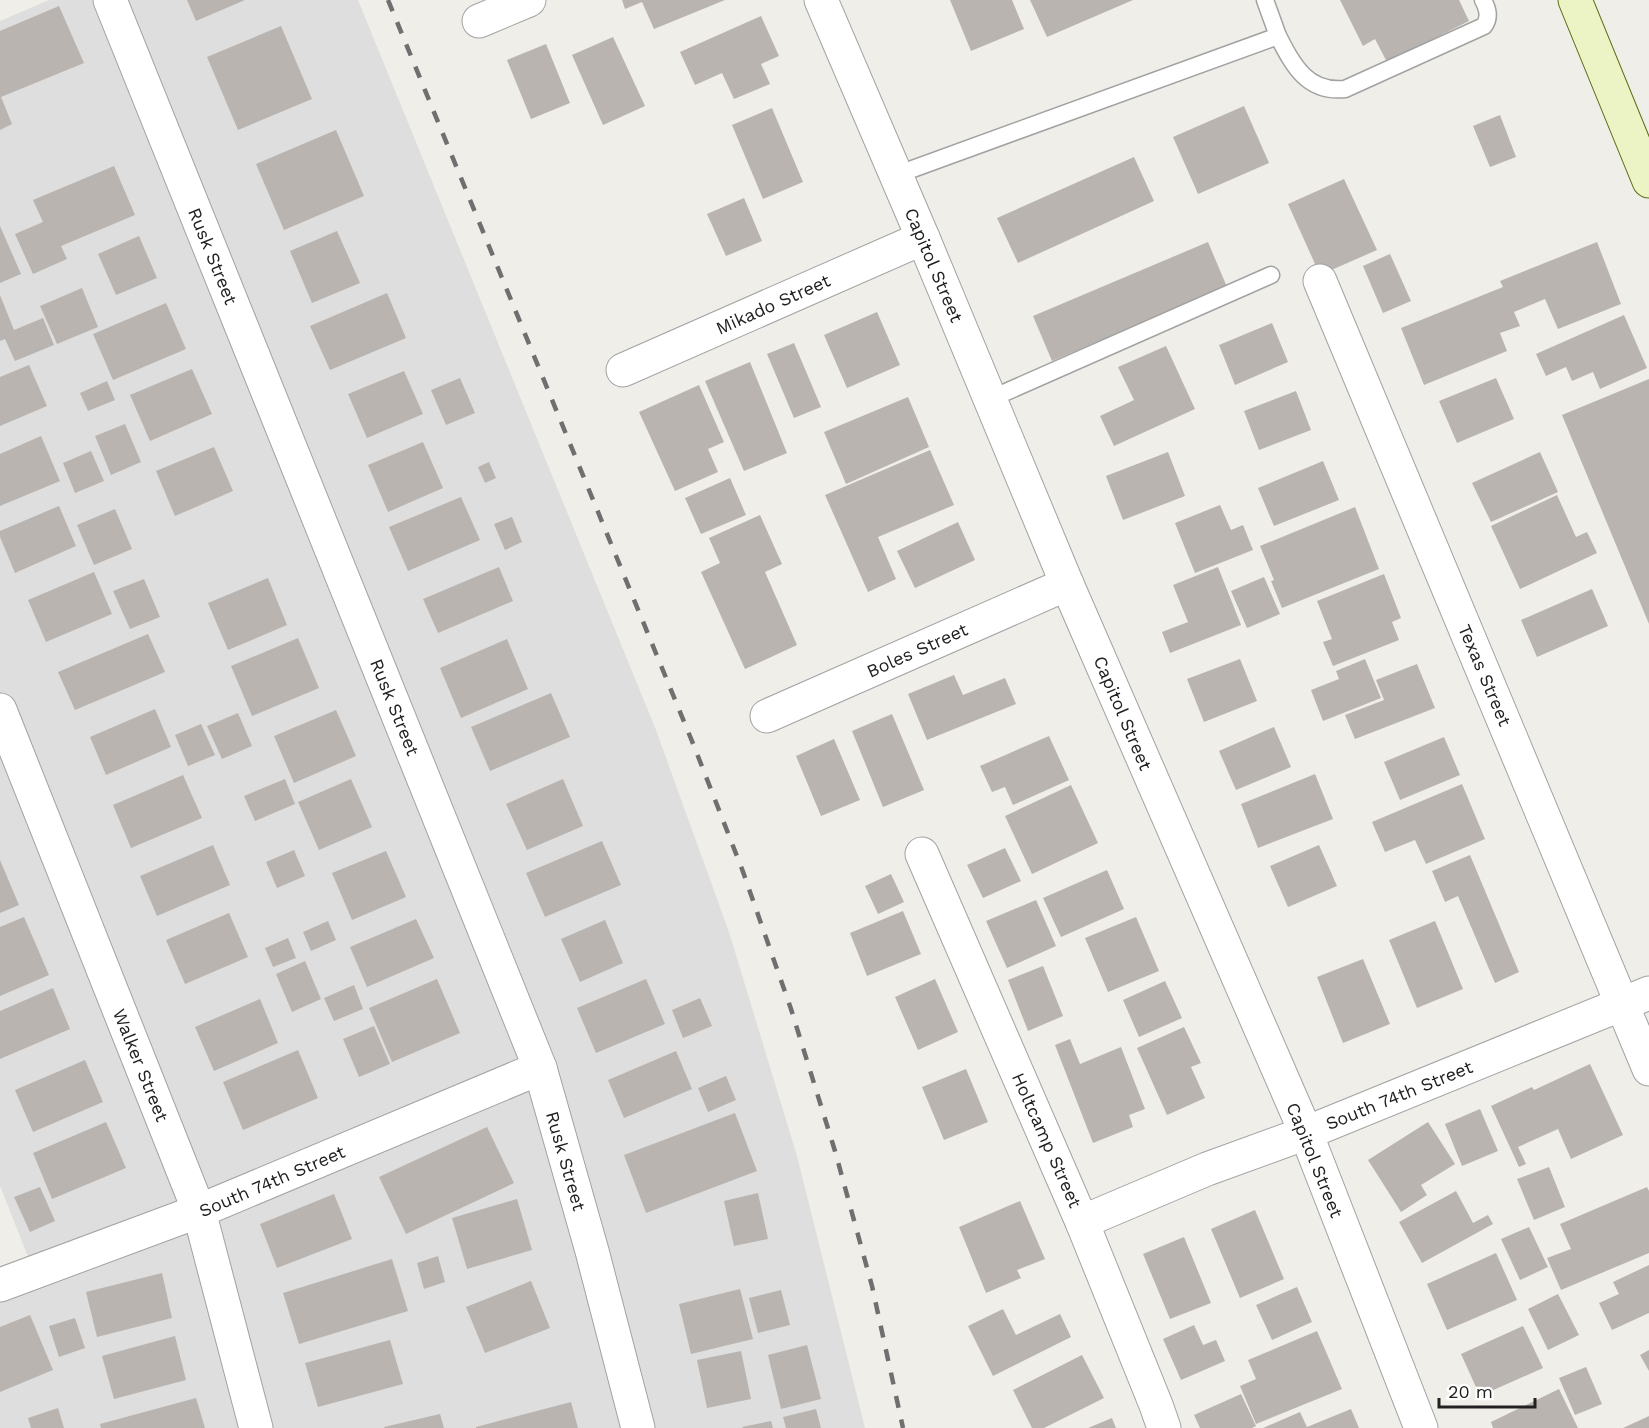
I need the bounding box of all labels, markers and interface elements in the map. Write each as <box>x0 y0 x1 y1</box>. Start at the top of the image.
street label: Rusk Street <box>184 205 242 308</box>
street label: Capitol Street <box>900 205 968 326</box>
street label: Mikado Street <box>713 269 834 339</box>
street label: Boles Street <box>863 618 971 682</box>
street label: Texas Street <box>1454 621 1516 729</box>
street label: Capitol Street <box>1089 653 1157 774</box>
street label: Rusk Street <box>366 656 424 759</box>
street label: Walker Street <box>109 1006 173 1125</box>
street label: South 74th Street <box>1323 1056 1476 1134</box>
street label: Holtcamp Street <box>1008 1069 1086 1211</box>
street label: Capitol Street <box>1282 1099 1348 1221</box>
street label: Rusk Street <box>542 1109 590 1214</box>
street label: South 74th Street <box>196 1141 349 1221</box>
scale bar <box>1439 1371 1535 1409</box>
text: 20 m <box>1448 1381 1493 1402</box>

